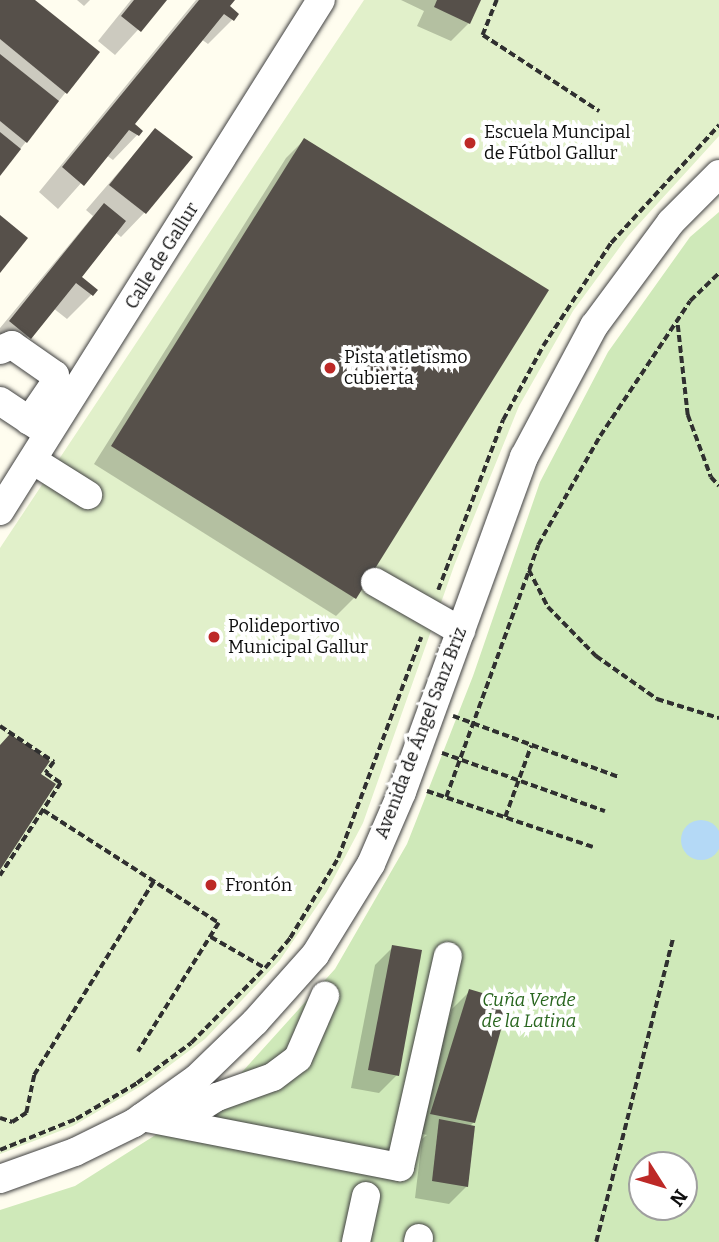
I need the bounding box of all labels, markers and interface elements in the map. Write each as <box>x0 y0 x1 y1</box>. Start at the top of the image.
place label: Escuela Muncipal de Fútbol Gallur <box>484 122 630 164</box>
marker: Escuela Muncipal de Fútbol Gallur <box>462 135 478 151</box>
street label: Calle de Gallur <box>121 199 203 313</box>
place label: Pista atletismo cubierta <box>344 347 468 390</box>
marker: Pista atletismo cubierta <box>322 360 338 376</box>
place label: Polideportivo Municipal Gallur <box>228 616 368 658</box>
street label: Avenida de Ángel Sanz Briz <box>371 624 471 842</box>
marker: Polideportivo Municipal Gallur <box>206 629 222 645</box>
place label: Frontón <box>225 874 292 896</box>
marker: Frontón <box>203 877 219 893</box>
park label: Cuña Verde de la Latina <box>482 990 576 1032</box>
north arrow <box>628 1151 698 1221</box>
text: N <box>665 1185 692 1211</box>

